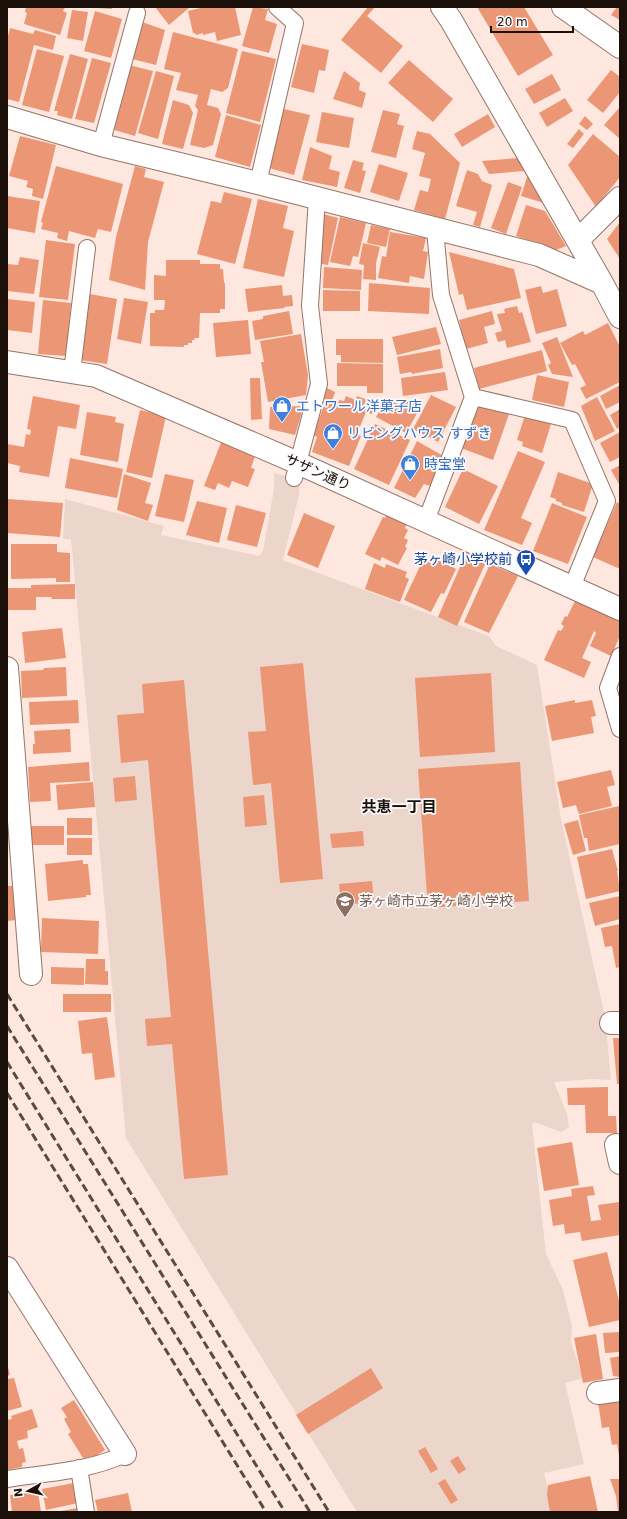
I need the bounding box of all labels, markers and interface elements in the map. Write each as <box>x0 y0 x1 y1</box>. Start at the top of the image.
scale bar <box>491 8 573 34</box>
text: 20 m <box>497 15 528 29</box>
shop icon: エトワール洋菓子店 <box>271 395 293 423</box>
place label: エトワール洋菓子店 <box>296 398 422 414</box>
shop icon: リビングハウス すずき <box>322 422 344 450</box>
place label: リビングハウス すずき <box>347 425 491 441</box>
street label: サザン通り <box>283 450 353 494</box>
shop icon: 時宝堂 <box>399 453 421 481</box>
place label: 時宝堂 <box>424 456 466 472</box>
bus stop icon: 茅ヶ崎小学校前 <box>515 548 537 576</box>
place label: 茅ヶ崎小学校前 <box>414 551 512 567</box>
district label: 共恵一丁目 <box>361 798 437 816</box>
school or university icon: 茅ヶ崎市立茅ヶ崎小学校 <box>334 890 356 918</box>
place label: 茅ヶ崎市立茅ヶ崎小学校 <box>359 893 513 909</box>
north arrow <box>8 1471 48 1511</box>
text: N <box>12 1487 26 1498</box>

